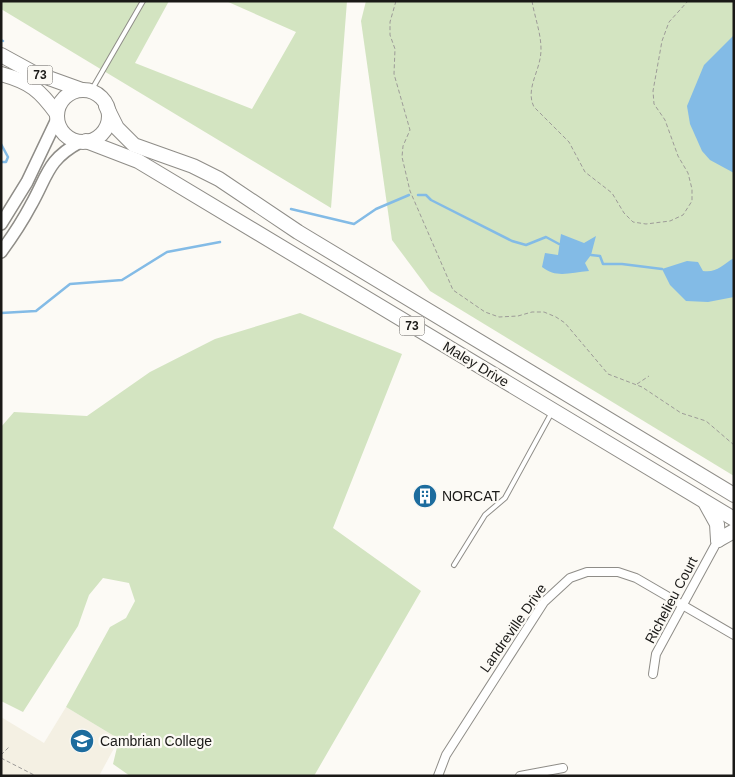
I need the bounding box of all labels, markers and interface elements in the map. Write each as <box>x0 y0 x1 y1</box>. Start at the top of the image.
road number: 73 <box>28 66 52 84</box>
road number: 73 <box>400 316 424 336</box>
street label: Maley Drive <box>440 338 512 390</box>
building icon: NORCAT <box>412 483 438 509</box>
place label: NORCAT <box>442 488 501 504</box>
street label: Richelieu Court <box>641 554 701 646</box>
street label: Landreville Drive <box>477 581 550 675</box>
school or university icon: Cambrian College <box>69 728 95 754</box>
place label: Cambrian College <box>100 733 212 749</box>

